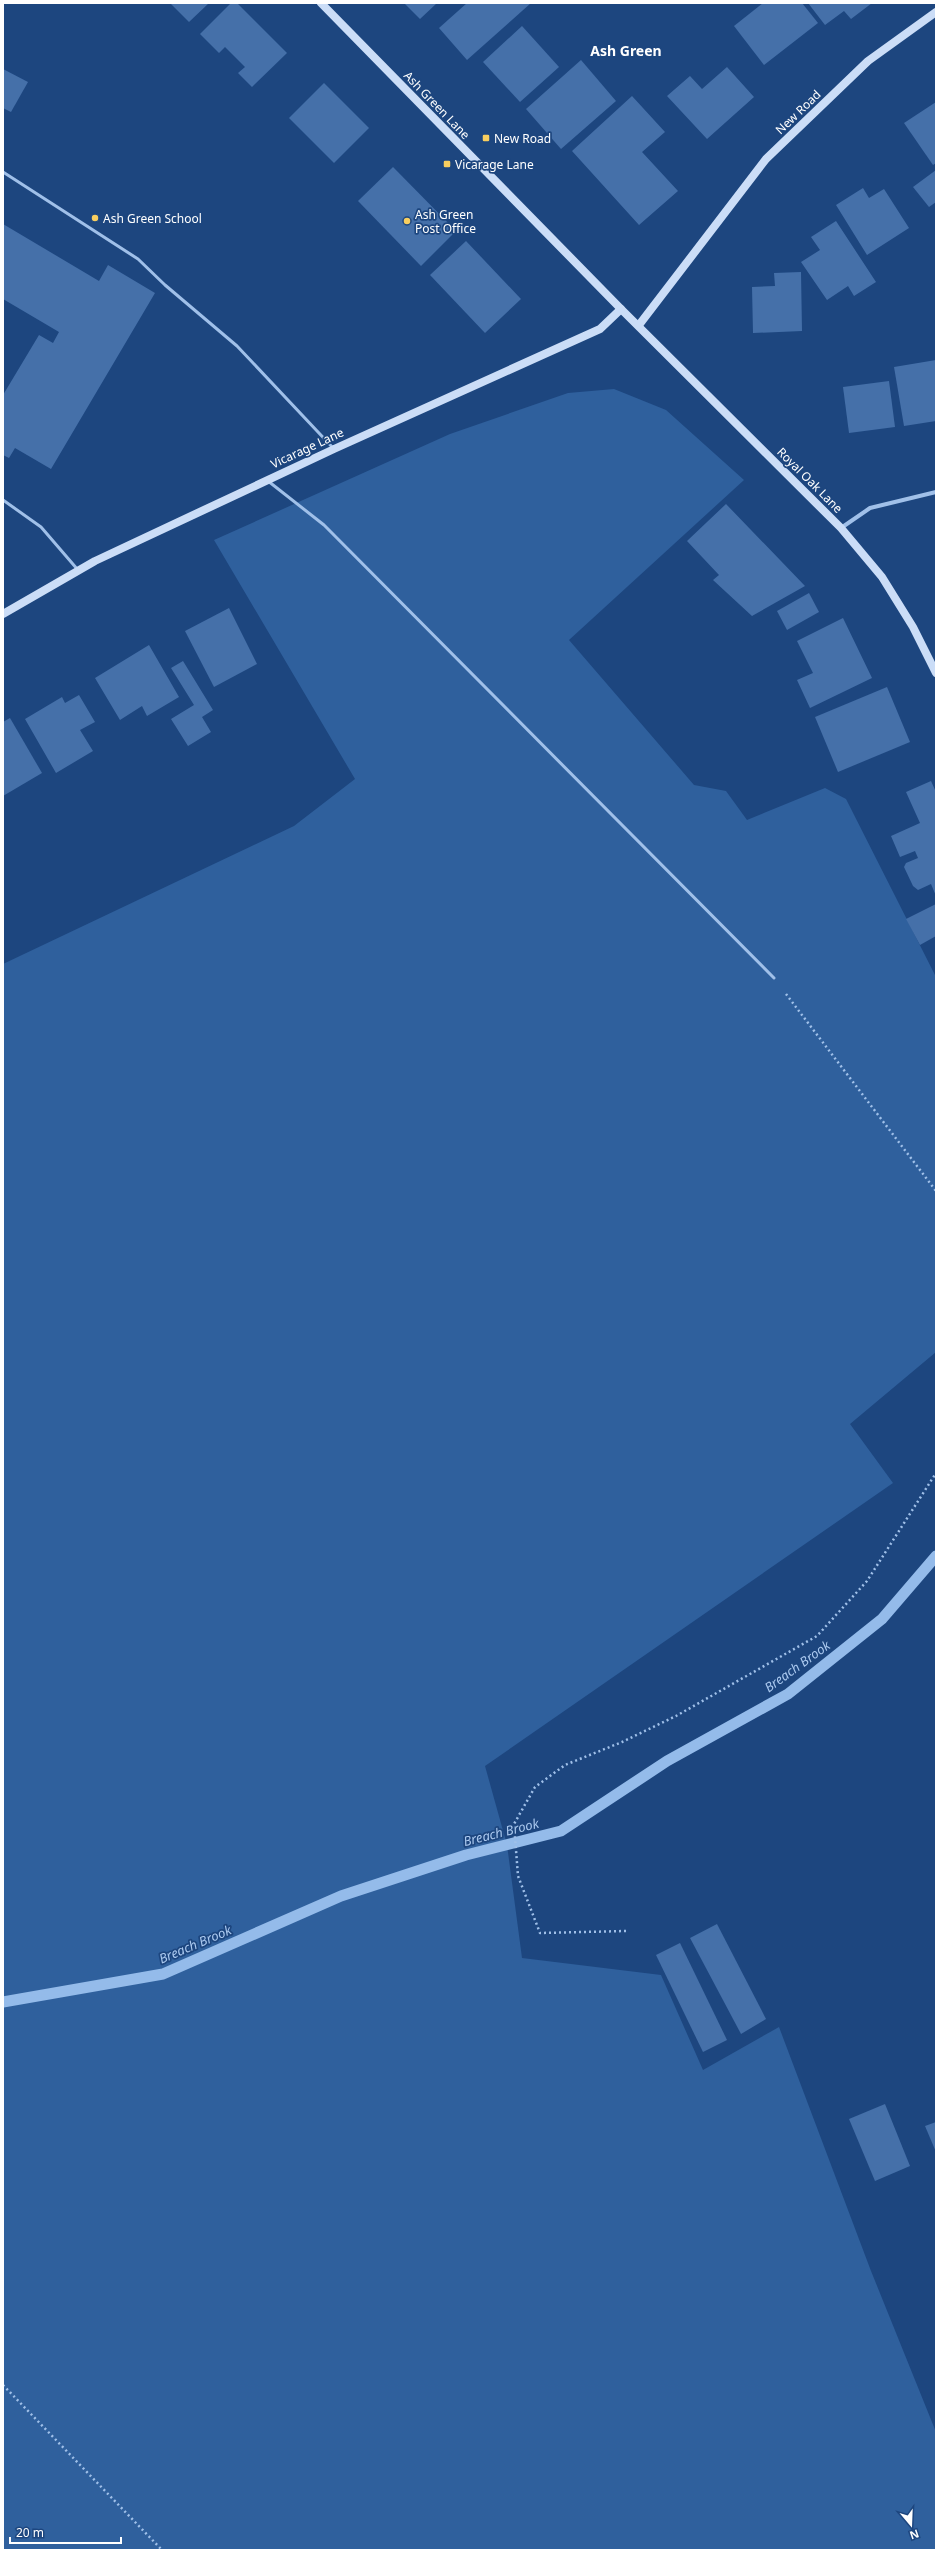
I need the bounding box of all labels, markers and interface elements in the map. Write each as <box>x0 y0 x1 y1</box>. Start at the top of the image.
district label: Ash Green <box>590 41 662 60</box>
street label: Ash Green Lane <box>400 67 474 143</box>
street label: New Road <box>772 86 824 138</box>
place label: New Road <box>494 130 551 147</box>
marker: New Road <box>481 133 491 143</box>
place label: Vicarage Lane <box>455 156 534 173</box>
marker: Vicarage Lane <box>442 159 452 169</box>
place label: Ash Green Post Office <box>415 206 476 237</box>
place label: Ash Green School <box>103 210 202 227</box>
marker: Ash Green School <box>90 213 100 223</box>
marker: Ash Green Post Office <box>402 216 412 226</box>
street label: Vicarage Lane <box>268 424 346 472</box>
street label: Royal Oak Lane <box>773 443 847 517</box>
water label: Breach Brook <box>760 1636 834 1696</box>
water label: Breach Brook <box>461 1814 541 1850</box>
water label: Breach Brook <box>156 1920 235 1967</box>
north arrow <box>891 2505 931 2545</box>
scale bar <box>10 2519 121 2545</box>
text: 20 m <box>16 2524 44 2541</box>
text: N <box>908 2526 921 2543</box>

